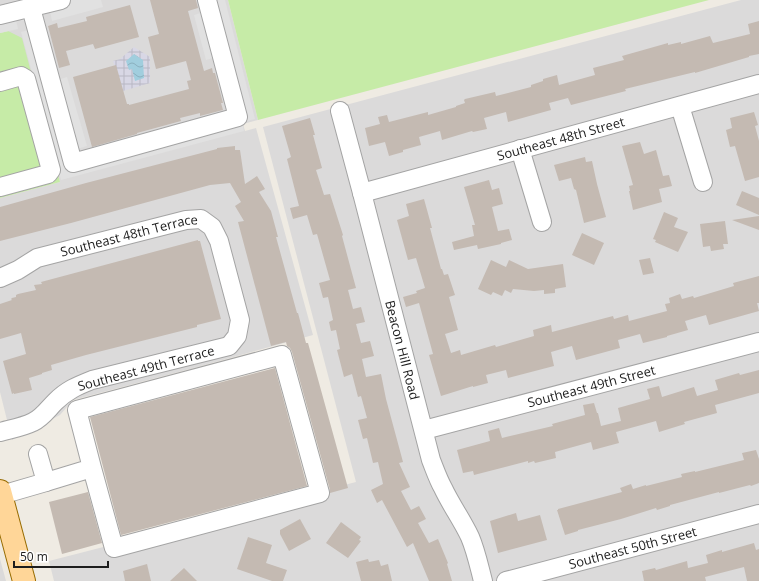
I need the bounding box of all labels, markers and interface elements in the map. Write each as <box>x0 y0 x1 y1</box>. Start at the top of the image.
street label: Southeast 48th Street <box>495 112 627 165</box>
street label: Southeast 48th Terrace <box>58 210 198 261</box>
street label: Beacon Hill Road <box>381 298 424 402</box>
street label: Southeast 49th Terrace <box>76 341 216 395</box>
street label: Southeast 49th Street <box>525 361 658 411</box>
street label: Southeast 50th Street <box>567 522 699 573</box>
scale bar <box>14 543 108 569</box>
text: 50 m <box>20 548 48 565</box>

